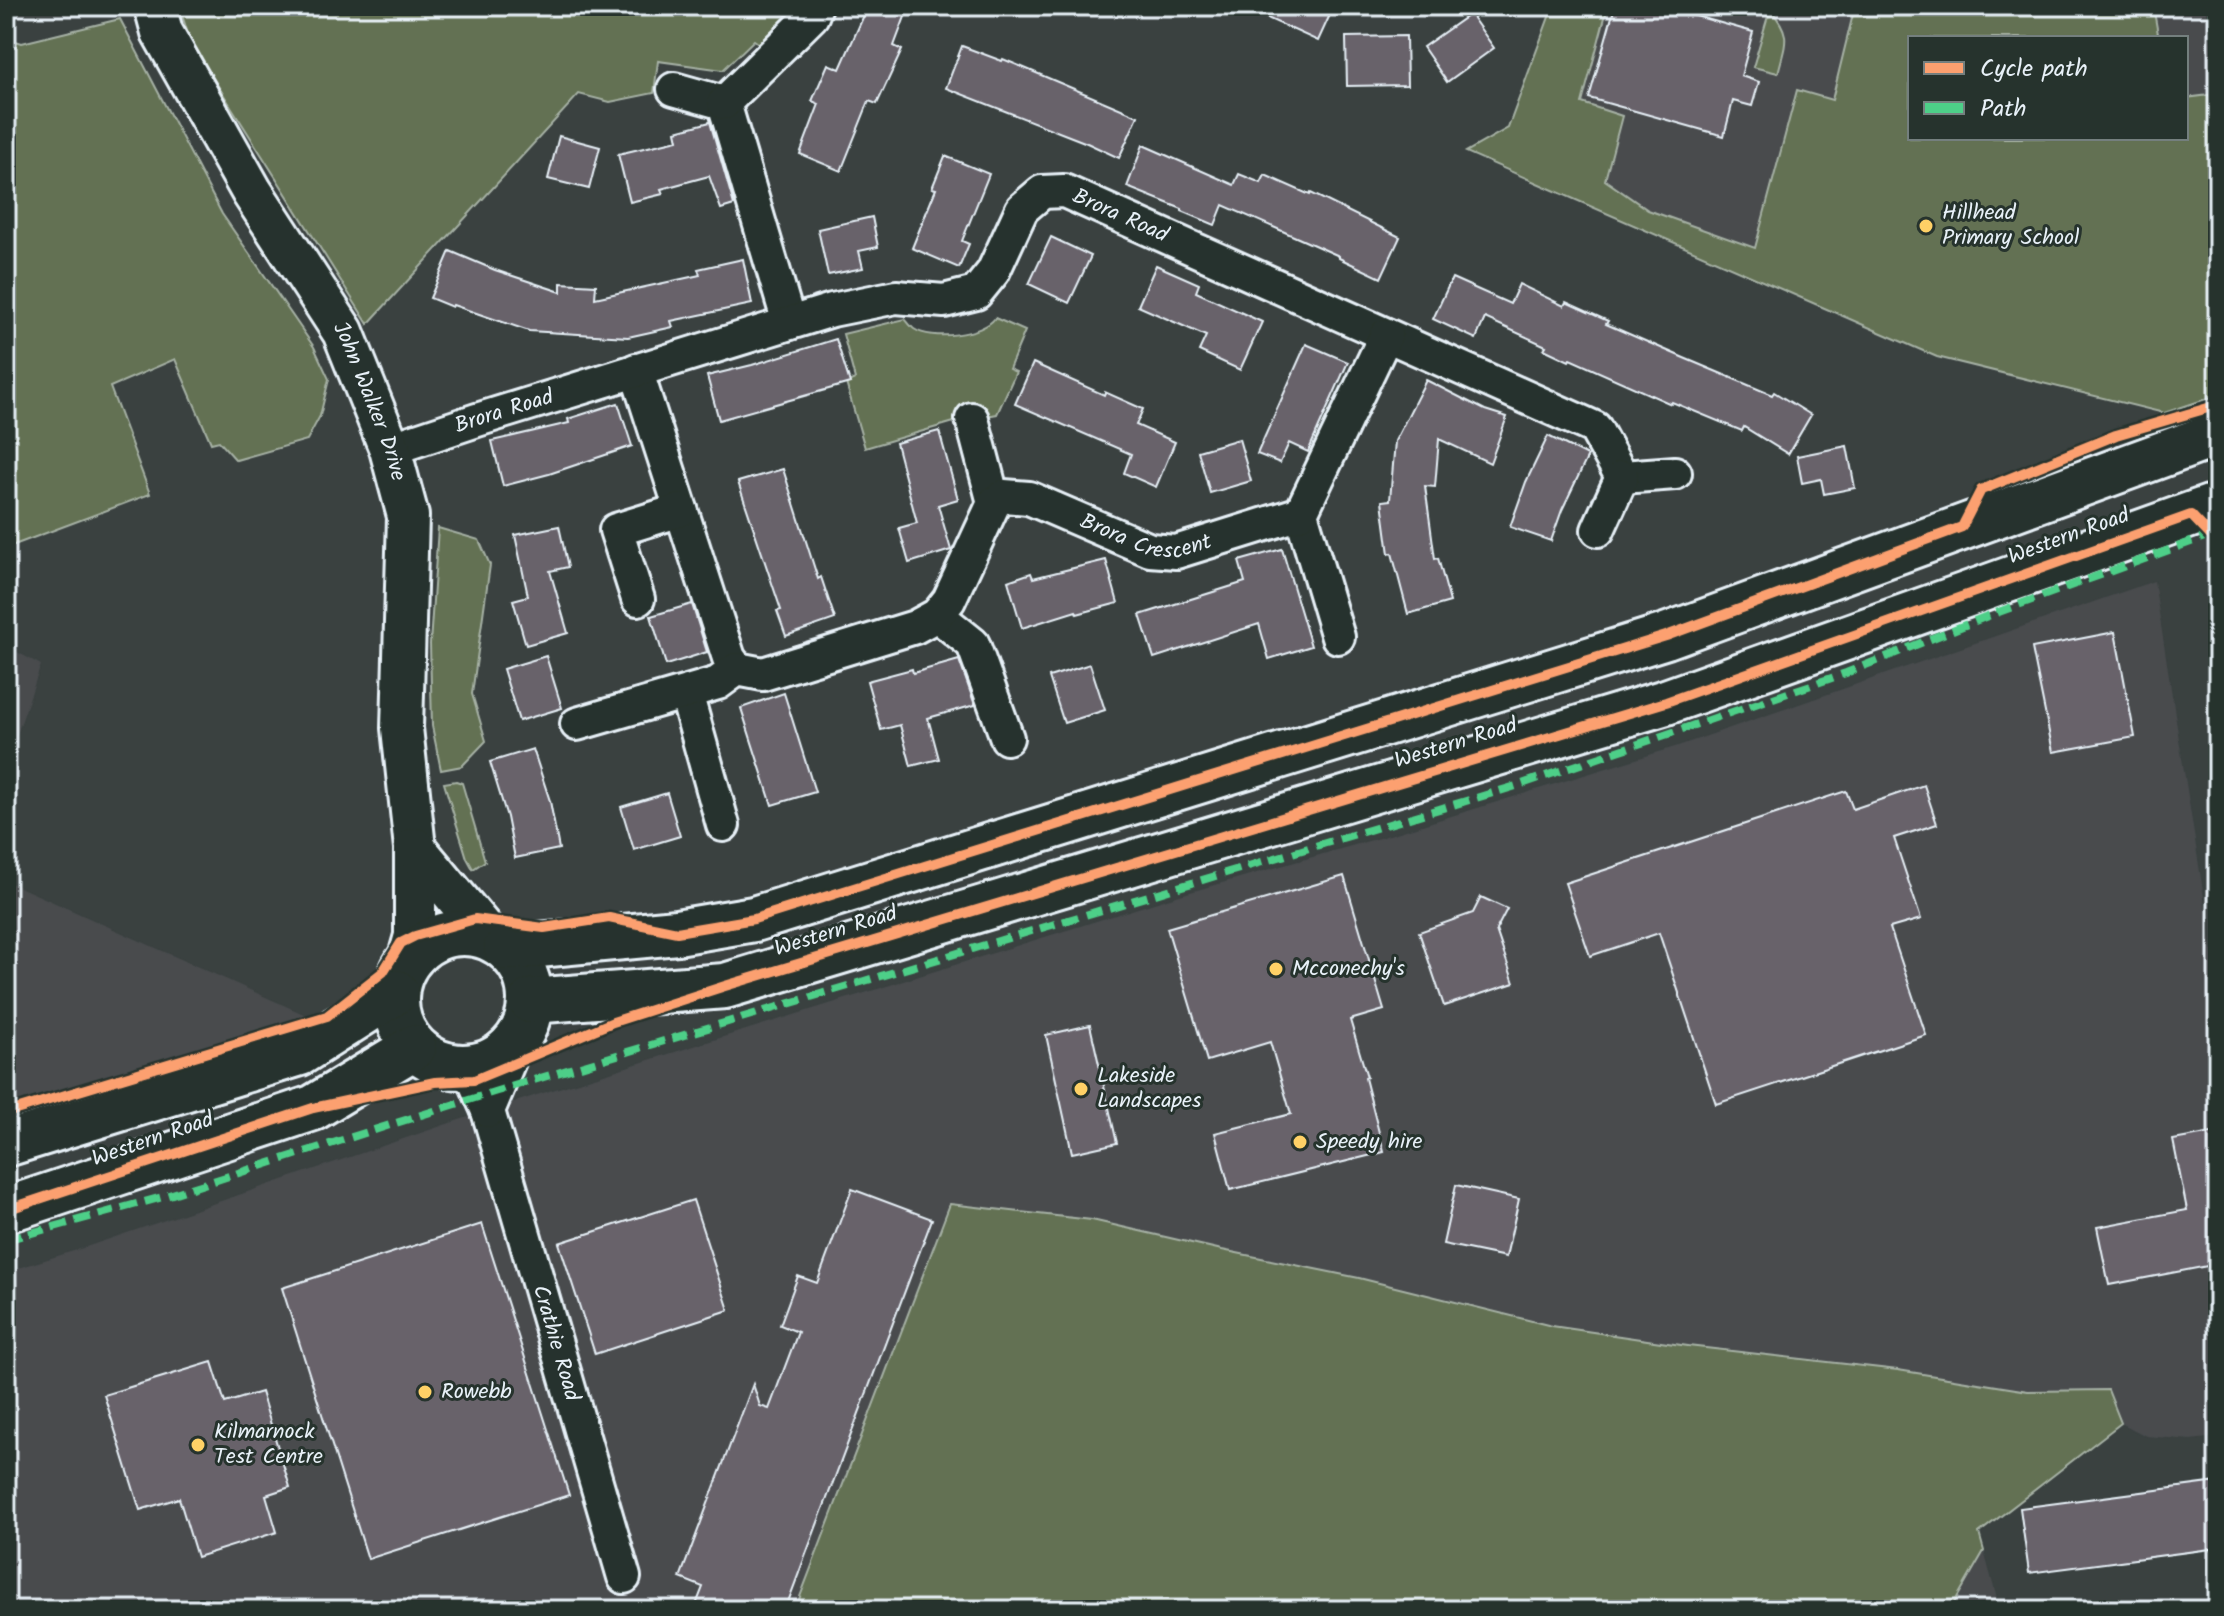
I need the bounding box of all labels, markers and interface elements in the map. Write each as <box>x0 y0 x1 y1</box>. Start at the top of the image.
legend <box>1908 36 2188 140</box>
text: Cycle path <box>1980 50 2088 89</box>
text: Path <box>1980 90 2026 129</box>
street label: Brora Road <box>1067 179 1175 253</box>
place label: Hillhead Primary School <box>1942 196 2080 256</box>
marker: Hillhead Primary School <box>1917 217 1935 235</box>
street label: John Walker Drive <box>323 315 415 485</box>
street label: Brora Road <box>450 380 559 444</box>
street label: Western Road <box>2003 499 2136 575</box>
street label: Brora Crescent <box>1074 504 1216 570</box>
street label: Western Road <box>1390 708 1523 779</box>
street label: Western Road <box>770 896 903 967</box>
place label: Mcconechy's <box>1292 952 1406 987</box>
marker: Mcconechy's <box>1267 960 1285 978</box>
place label: Lakeside Landscapes <box>1097 1059 1202 1119</box>
marker: Lakeside Landscapes <box>1072 1080 1090 1098</box>
street label: Western Road <box>87 1102 220 1177</box>
place label: Speedy hire <box>1316 1125 1422 1160</box>
marker: Speedy hire <box>1291 1133 1309 1151</box>
street label: Crathie Road <box>522 1281 590 1406</box>
place label: Rowebb <box>441 1375 512 1410</box>
marker: Rowebb <box>416 1383 434 1401</box>
place label: Kilmarnock Test Centre <box>214 1415 323 1475</box>
marker: Kilmarnock Test Centre <box>189 1436 207 1454</box>

